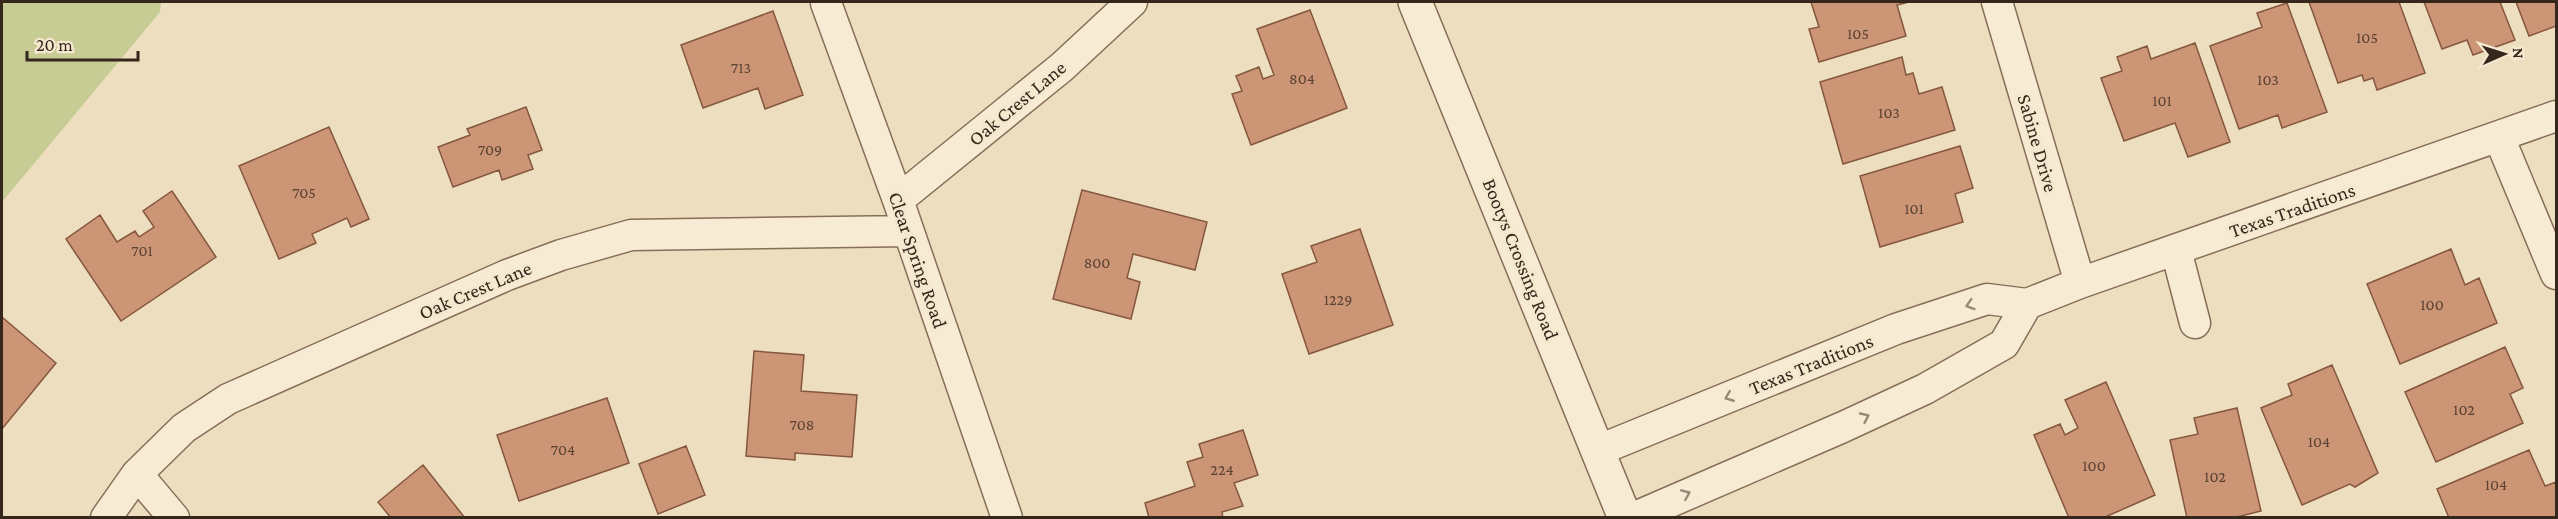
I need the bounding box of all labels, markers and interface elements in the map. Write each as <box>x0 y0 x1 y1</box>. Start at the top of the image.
scale bar <box>27 24 138 62</box>
north arrow <box>2474 24 2534 84</box>
house number: 105 <box>1847 25 1869 42</box>
house number: 105 <box>2356 29 2378 46</box>
text: 20 m <box>36 35 73 55</box>
text: N <box>2510 47 2527 59</box>
street label: Oak Crest Lane <box>964 56 1070 150</box>
house number: 713 <box>731 59 751 76</box>
house number: 804 <box>1289 70 1315 87</box>
house number: 103 <box>2257 71 2279 88</box>
street label: Sabine Drive <box>2014 91 2063 195</box>
house number: 101 <box>2152 92 2172 109</box>
house number: 103 <box>1878 104 1900 121</box>
house number: 709 <box>478 141 502 158</box>
street label: Bootys Crossing Road <box>1478 175 1564 344</box>
street label: Texas Traditions <box>2226 178 2358 242</box>
house number: 705 <box>292 184 316 201</box>
street label: Clear Spring Road <box>883 189 952 332</box>
house number: 101 <box>1904 200 1924 217</box>
house number: 701 <box>131 242 153 259</box>
house number: 800 <box>1084 254 1110 271</box>
street label: Oak Crest Lane <box>415 256 535 324</box>
house number: 1229 <box>1324 291 1352 308</box>
house number: 100 <box>2420 296 2444 313</box>
one-way arrow <box>1965 298 1976 310</box>
street label: Texas Traditions <box>1746 329 1876 399</box>
one-way arrow <box>1725 390 1736 402</box>
house number: 102 <box>2453 401 2475 418</box>
one-way arrow <box>1859 412 1870 424</box>
house number: 708 <box>790 416 814 433</box>
house number: 104 <box>2308 433 2330 450</box>
house number: 704 <box>551 441 575 458</box>
house number: 100 <box>2082 457 2106 474</box>
house number: 224 <box>1210 461 1234 478</box>
house number: 102 <box>2204 468 2226 485</box>
house number: 104 <box>2485 476 2507 493</box>
one-way arrow <box>1680 490 1691 502</box>

